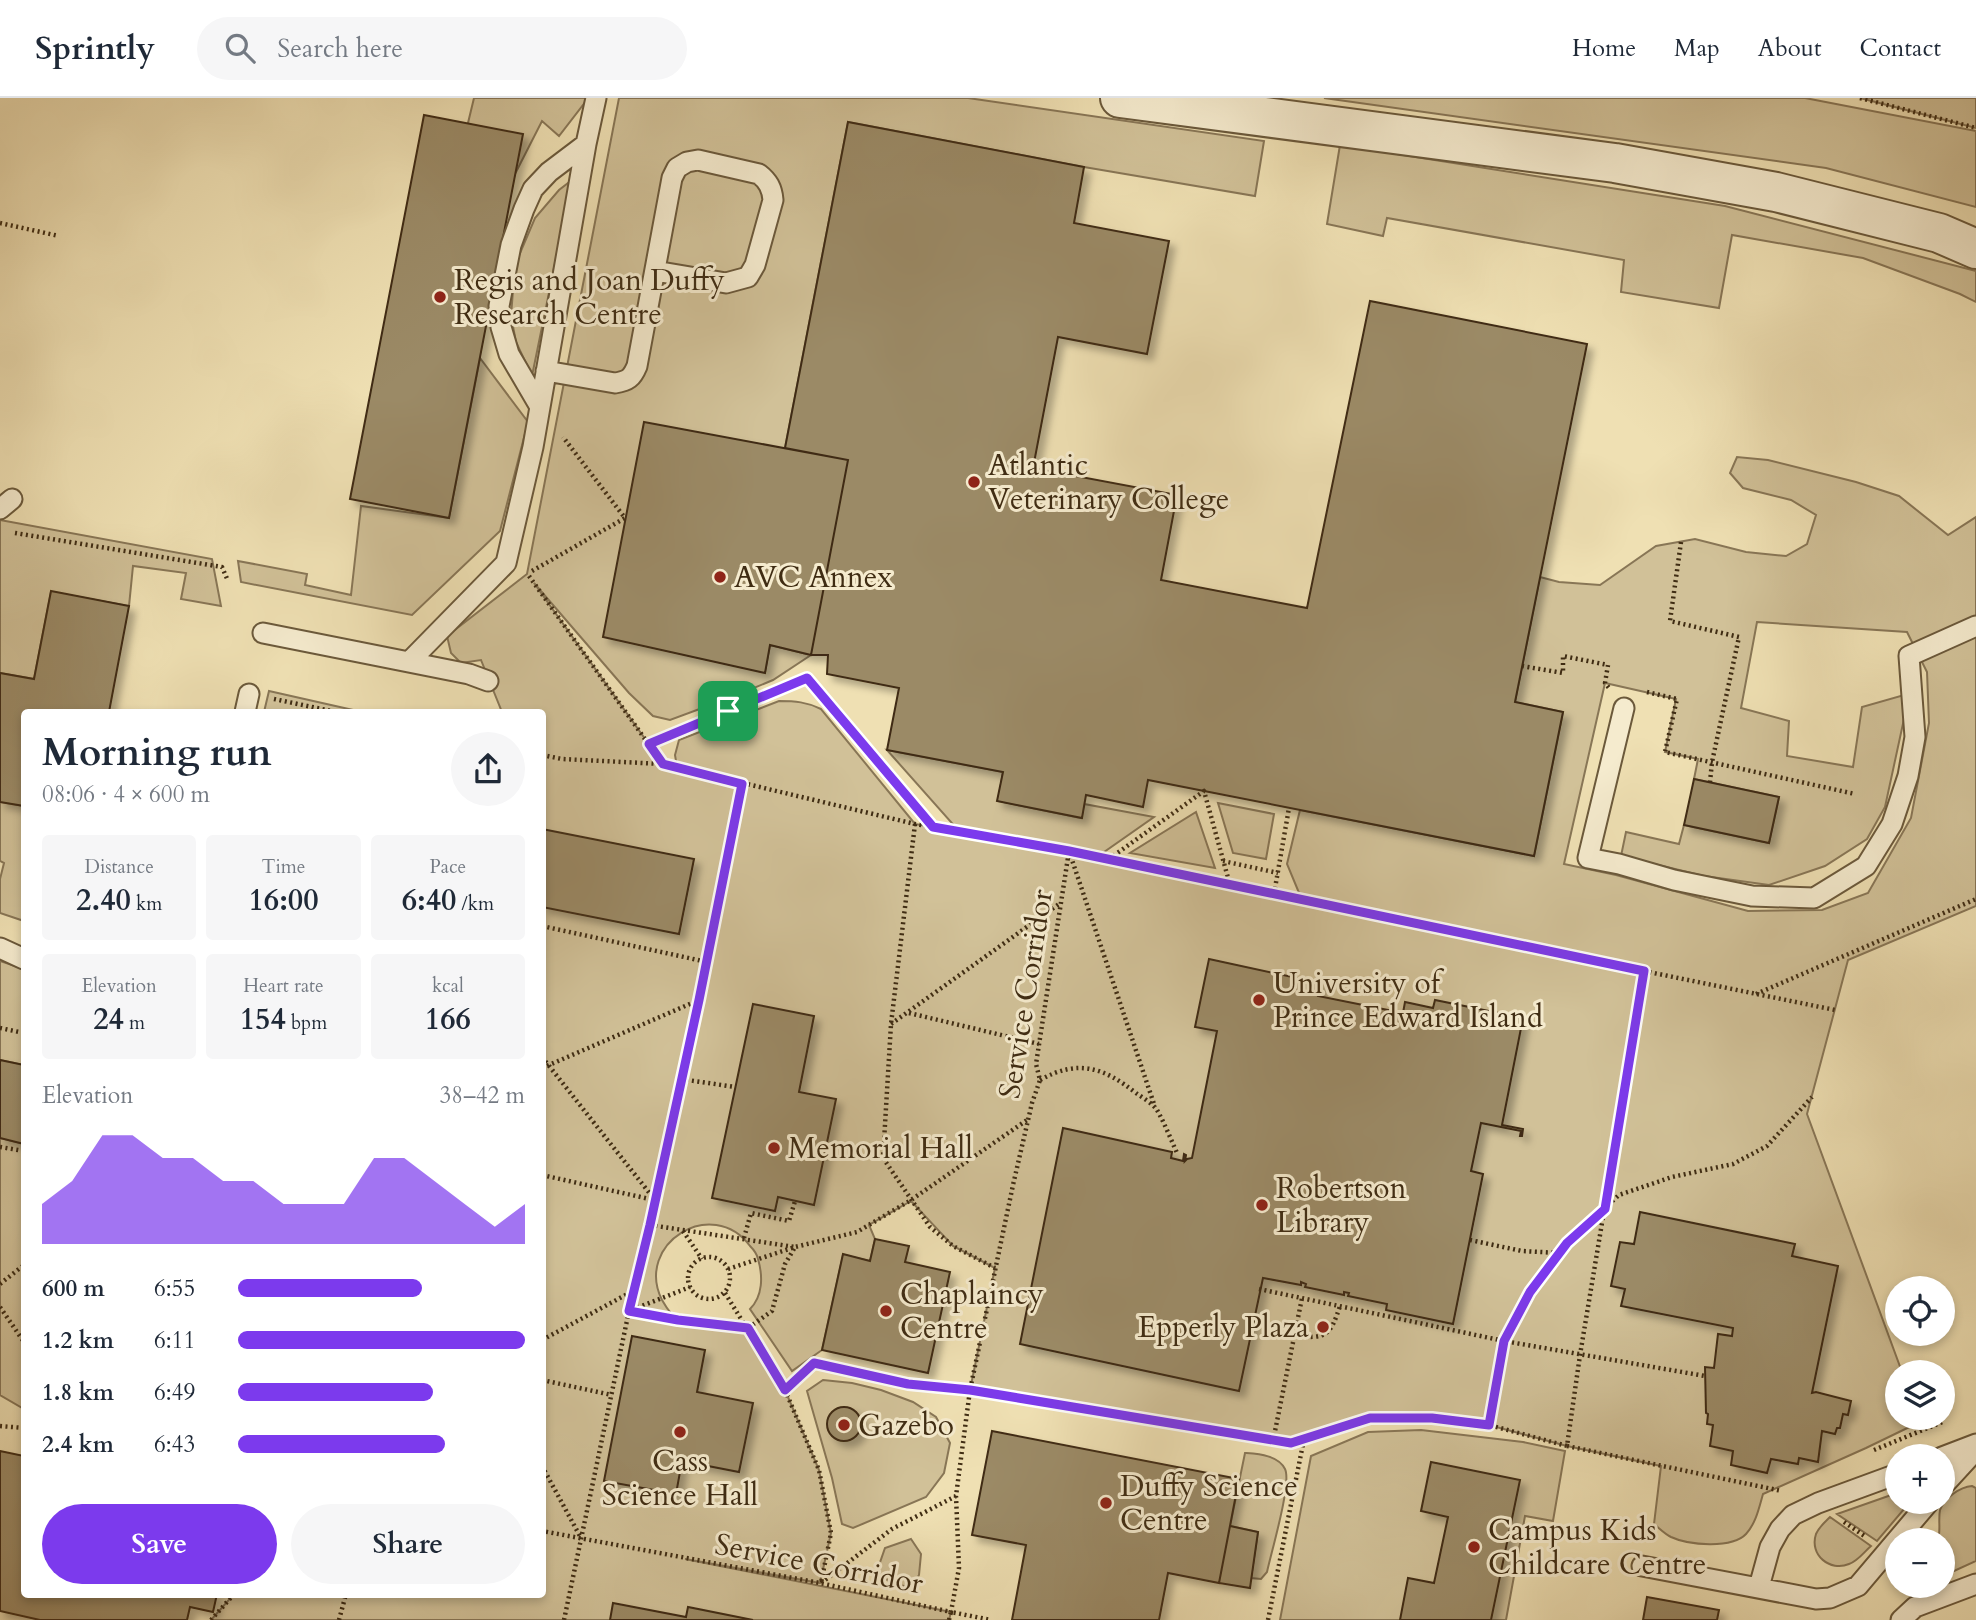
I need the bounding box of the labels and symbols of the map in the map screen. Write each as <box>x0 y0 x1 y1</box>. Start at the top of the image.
place label: Regis and Joan Duffy Research Centre <box>454 260 725 335</box>
marker: Regis and Joan Duffy Research Centre <box>432 289 448 305</box>
place label: Atlantic Veterinary College <box>988 445 1230 520</box>
marker: Atlantic Veterinary College <box>966 474 982 490</box>
place label: AVC Annex <box>734 557 892 598</box>
marker: AVC Annex <box>712 569 728 585</box>
pin <box>698 681 758 741</box>
street label: Service Corridor <box>989 886 1063 1101</box>
place label: University of Prince Edward Island <box>1273 963 1543 1038</box>
marker: University of Prince Edward Island <box>1251 992 1267 1008</box>
place label: Memorial Hall <box>788 1128 973 1169</box>
marker: Memorial Hall <box>766 1140 782 1156</box>
place label: Robertson Library <box>1276 1168 1406 1243</box>
marker: Robertson Library <box>1254 1197 1270 1213</box>
place label: Chaplaincy Centre <box>900 1274 1044 1349</box>
marker: Chaplaincy Centre <box>878 1303 894 1319</box>
place label: Epperly Plaza <box>1138 1307 1309 1348</box>
marker: Epperly Plaza <box>1315 1319 1331 1335</box>
place label: Gazebo <box>858 1405 954 1446</box>
marker: Gazebo <box>836 1417 852 1433</box>
marker: Cass Science Hall <box>672 1424 688 1440</box>
place label: Cass Science Hall <box>602 1441 759 1516</box>
place label: Duffy Science Centre <box>1120 1466 1298 1541</box>
marker: Duffy Science Centre <box>1098 1495 1114 1511</box>
place label: Campus Kids Childcare Centre <box>1488 1510 1706 1585</box>
street label: Service Corridor <box>711 1524 927 1604</box>
marker: Campus Kids Childcare Centre <box>1466 1539 1482 1555</box>

